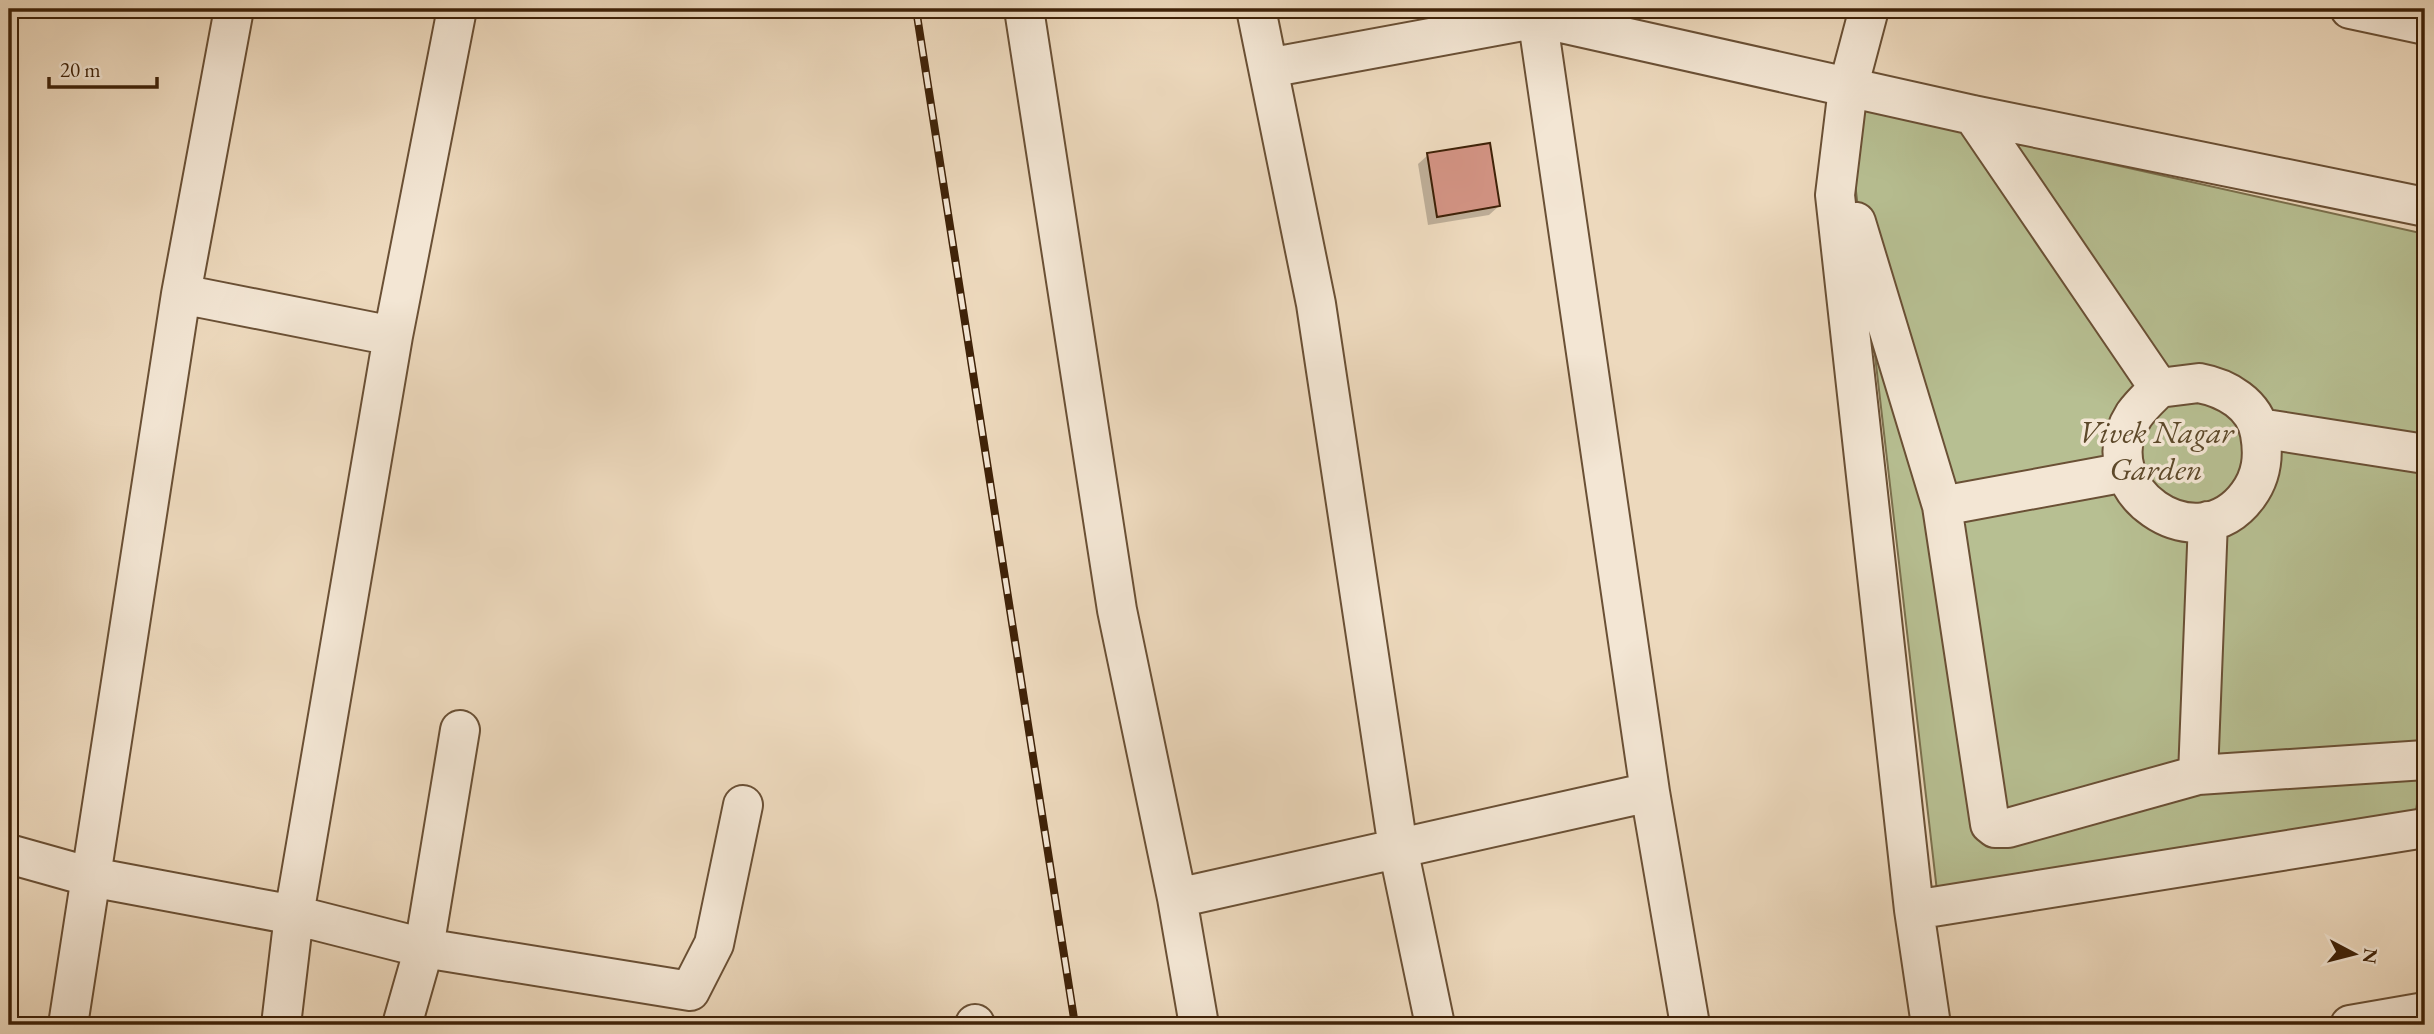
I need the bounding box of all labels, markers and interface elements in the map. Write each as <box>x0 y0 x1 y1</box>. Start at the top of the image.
scale bar <box>49 46 158 90</box>
text: 20 m <box>60 56 101 83</box>
park label: Vivek Nagar Garden <box>2079 411 2235 490</box>
north arrow <box>2318 918 2388 988</box>
text: N <box>2357 947 2384 966</box>

